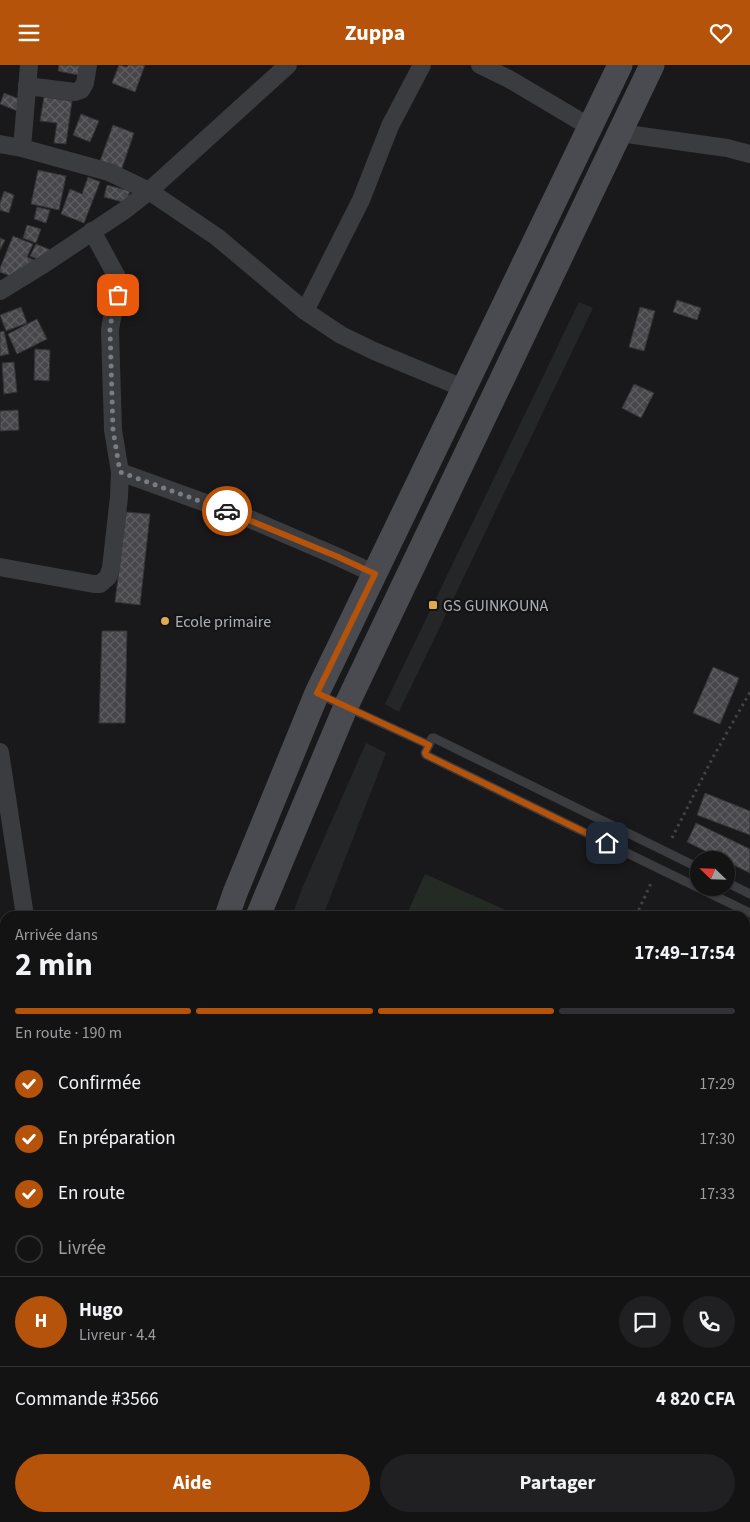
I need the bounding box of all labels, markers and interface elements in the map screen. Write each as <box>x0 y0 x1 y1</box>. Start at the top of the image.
text: Zuppa <box>345 17 405 49</box>
icon: menu <box>15 19 43 47</box>
icon: heart <box>707 19 735 47</box>
pin <box>97 274 139 316</box>
icon: bag <box>104 281 132 309</box>
courier <box>202 486 252 536</box>
icon: car <box>213 497 241 525</box>
place label: GS GUINKOUNA <box>443 595 549 617</box>
marker: GS GUINKOUNA <box>427 599 439 611</box>
place label: Ecole primaire <box>175 611 271 633</box>
marker: Ecole primaire <box>159 615 171 627</box>
pin <box>586 822 628 864</box>
icon: home <box>593 829 621 857</box>
north arrow <box>690 851 735 896</box>
map controls <box>690 851 735 896</box>
text: Arrivée dans <box>15 924 98 946</box>
text: 17:49–17:54 <box>634 940 735 967</box>
text: 2 min <box>15 942 93 988</box>
text: En route · 190 m <box>15 1022 122 1044</box>
icon: check <box>15 1070 43 1098</box>
text: Confirmée <box>58 1070 141 1097</box>
text: 17:29 <box>699 1073 735 1095</box>
icon: check <box>15 1125 43 1153</box>
text: En préparation <box>58 1125 176 1152</box>
text: 17:30 <box>699 1128 735 1150</box>
icon: check <box>15 1180 43 1208</box>
text: En route <box>58 1180 125 1207</box>
text: 17:33 <box>699 1183 735 1205</box>
text: Livrée <box>58 1235 106 1262</box>
button: chat <box>619 1296 671 1348</box>
button: phone <box>683 1296 735 1348</box>
text: Hugo <box>79 1297 123 1324</box>
text: H <box>35 1308 47 1335</box>
text: Livreur · 4.4 <box>79 1324 156 1346</box>
text: Commande #3566 <box>15 1386 159 1413</box>
text: 4 820 CFA <box>656 1386 735 1413</box>
button: Aide <box>15 1454 370 1512</box>
button: Partager <box>380 1454 735 1512</box>

